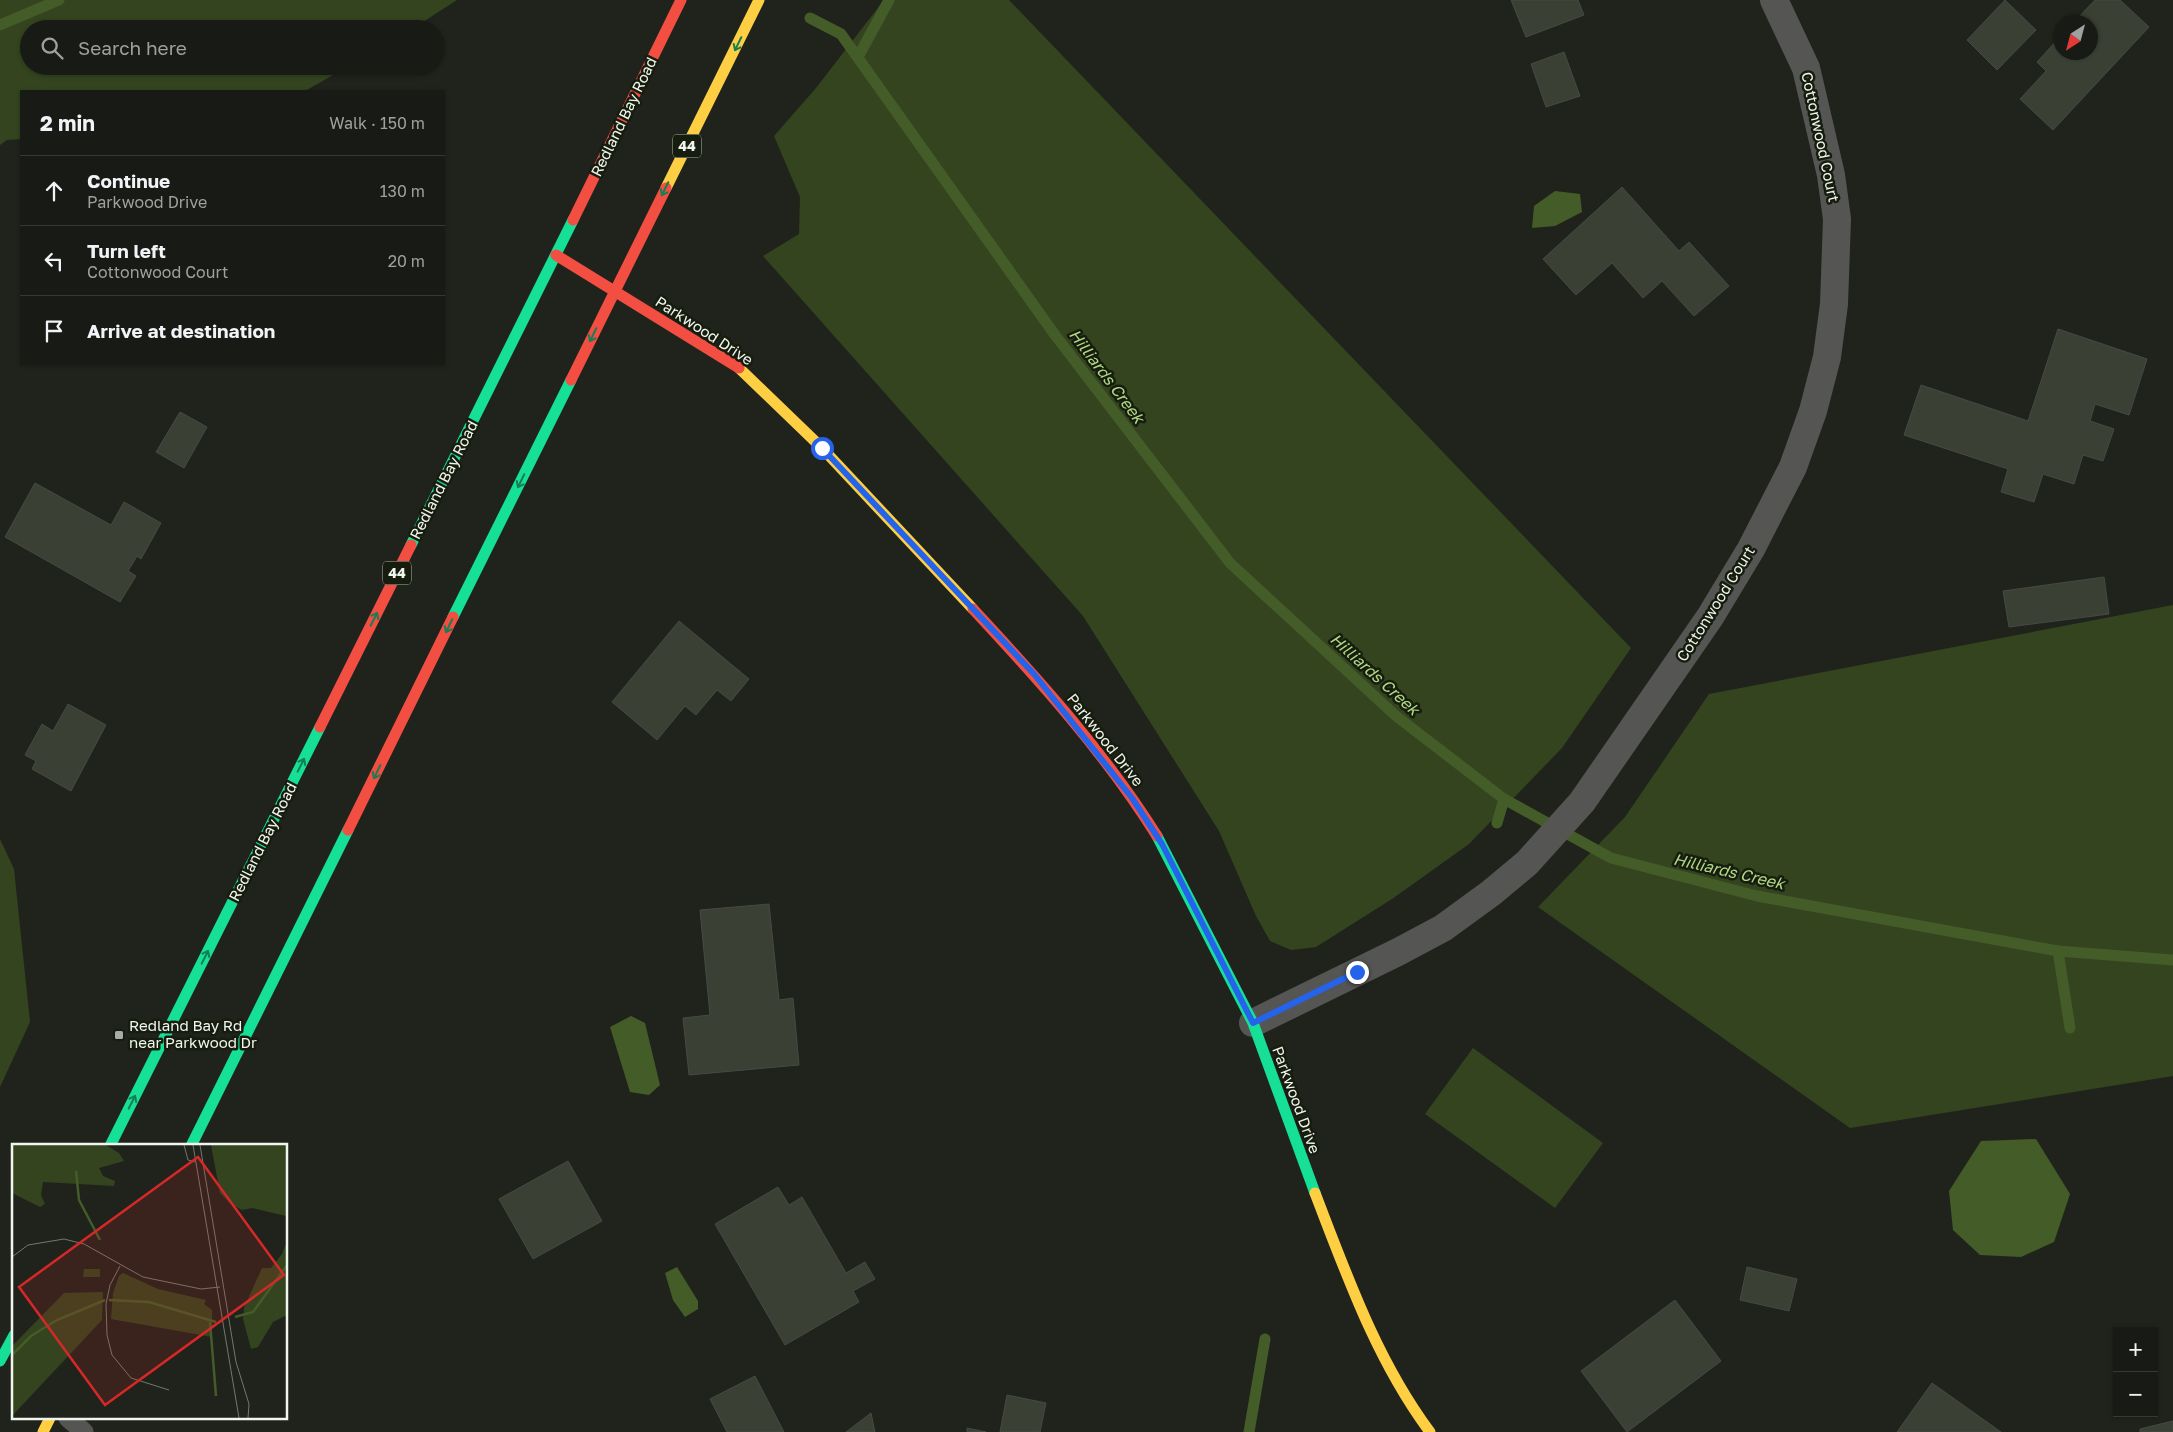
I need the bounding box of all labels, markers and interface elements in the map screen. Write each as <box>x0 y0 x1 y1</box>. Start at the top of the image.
north arrow <box>2053 15 2098 60</box>
search box <box>20 20 445 75</box>
icon: search <box>38 34 66 62</box>
text: Search here <box>78 36 187 59</box>
one-way arrow <box>732 36 742 51</box>
street label: Redland Bay Road <box>586 54 660 179</box>
street label: Cottonwood Court <box>1798 70 1844 203</box>
text: 2 min <box>40 110 95 136</box>
text: Walk · 150 m <box>329 113 425 133</box>
road number: 44 <box>673 134 701 158</box>
text: Continue <box>87 169 170 192</box>
icon: ahead <box>40 177 68 205</box>
text: 130 m <box>380 181 425 201</box>
one-way arrow <box>660 181 669 196</box>
text: Parkwood Drive <box>87 192 207 212</box>
text: Turn left <box>87 239 166 262</box>
icon: left <box>40 247 68 275</box>
text: 20 m <box>388 251 425 271</box>
text: Cottonwood Court <box>87 262 228 282</box>
street label: Parkwood Drive <box>652 292 757 369</box>
icon: arrive <box>40 317 68 345</box>
text: Arrive at destination <box>87 319 275 342</box>
water label: Hilliards Creek <box>1065 325 1150 429</box>
one-way arrow <box>588 327 597 342</box>
street label: Redland Bay Road <box>405 417 481 542</box>
route start <box>811 437 834 460</box>
one-way arrow <box>516 473 526 488</box>
street label: Cottonwood Court <box>1672 543 1758 664</box>
road number: 44 <box>383 562 411 584</box>
one-way arrow <box>369 612 379 627</box>
one-way arrow <box>444 618 453 633</box>
water label: Hilliards Creek <box>1326 629 1425 721</box>
street label: Parkwood Drive <box>1064 689 1148 790</box>
one-way arrow <box>296 757 306 772</box>
one-way arrow <box>372 764 381 779</box>
street label: Redland Bay Road <box>224 779 300 904</box>
water label: Hilliards Creek <box>1672 849 1788 894</box>
one-way arrow <box>201 950 210 965</box>
route end <box>1346 961 1369 984</box>
place label: Redland Bay Rd near Parkwood Dr <box>129 1016 257 1051</box>
marker: Redland Bay Rd near Parkwood Dr <box>113 1029 125 1041</box>
street label: Parkwood Drive <box>1269 1044 1325 1156</box>
one-way arrow <box>128 1095 137 1110</box>
inset map <box>12 1144 288 1420</box>
map controls <box>2113 1327 2158 1417</box>
button: + <box>2113 1327 2158 1372</box>
button: − <box>2113 1372 2158 1417</box>

